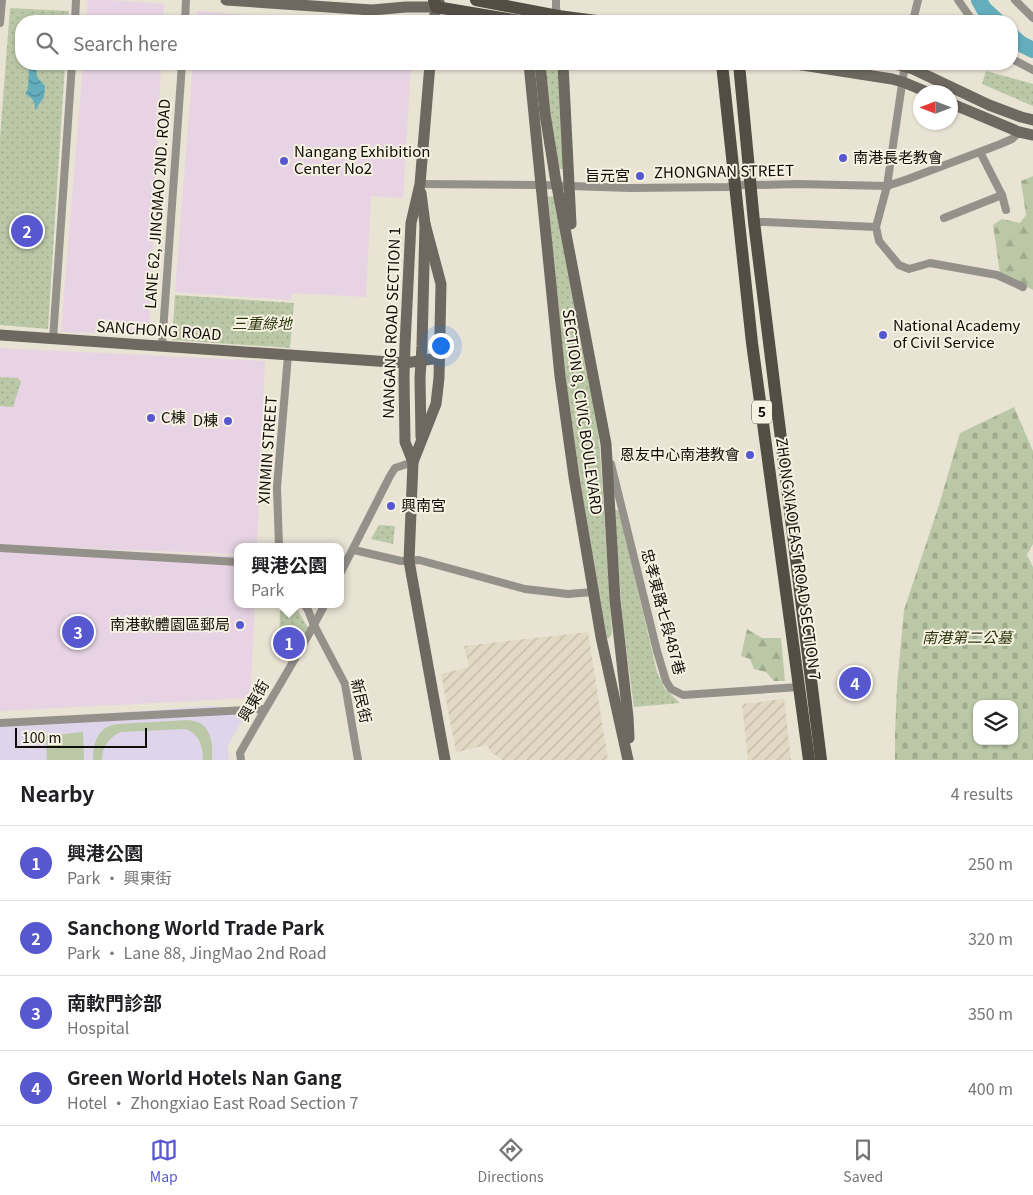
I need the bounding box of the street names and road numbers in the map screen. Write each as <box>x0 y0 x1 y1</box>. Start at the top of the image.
street label: LANE 62, JINGMAO 2ND. ROAD <box>139 98 174 310</box>
street label: ZHONGNAN STREET <box>654 159 794 182</box>
street label: NANGANG ROAD SECTION 1 <box>377 227 404 419</box>
street label: SECTION 8, CIVIC BOULEVARD <box>559 308 608 516</box>
street label: SANCHONG ROAD <box>96 315 222 344</box>
street label: XINMIN STREET <box>252 395 281 505</box>
road number: 5 <box>752 401 772 424</box>
street label: ZHONGXIAO EAST ROAD SECTION 7 <box>772 436 827 681</box>
street label: 忠孝東路七段487巷 <box>637 546 691 677</box>
street label: 興東街 <box>232 676 273 725</box>
street label: 新民街 <box>347 676 378 725</box>

